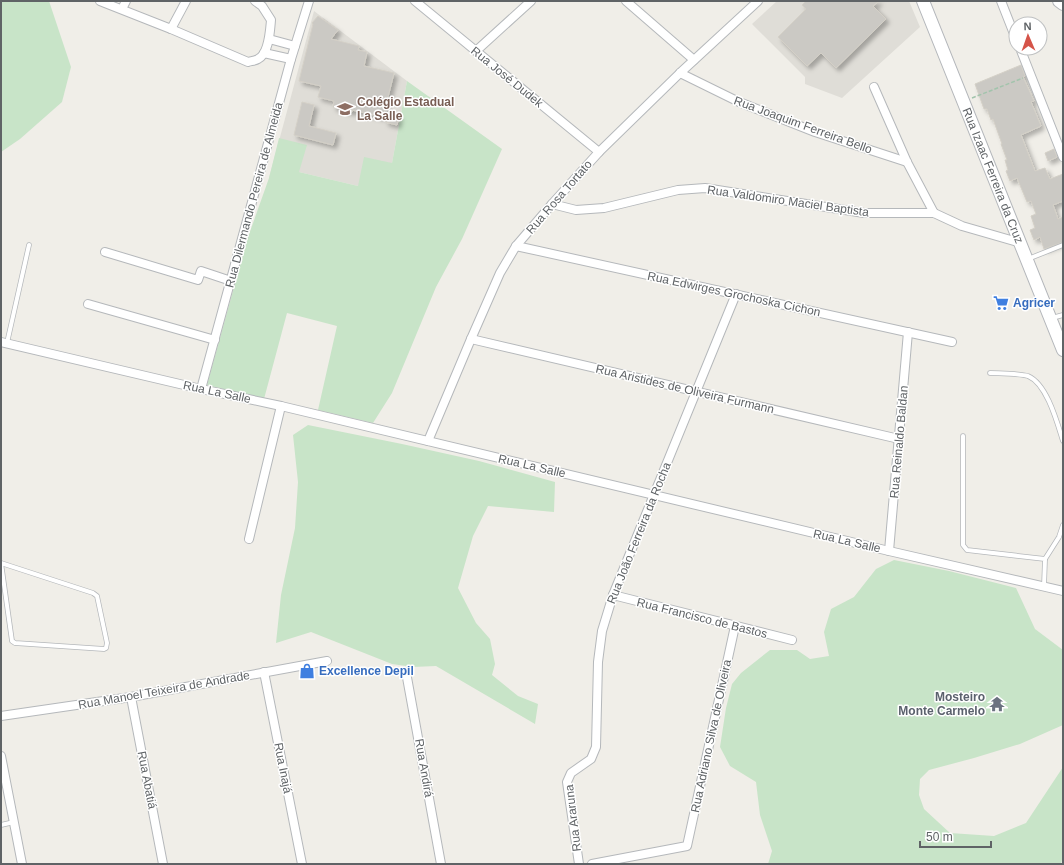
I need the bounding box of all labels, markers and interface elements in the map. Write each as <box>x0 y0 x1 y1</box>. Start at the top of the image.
north arrow <box>1008 16 1048 56</box>
text: N <box>1023 20 1032 32</box>
street label: Rua José Dudek <box>468 44 547 111</box>
street label: Rua Joaquim Ferreira Bello <box>732 93 874 157</box>
place label: Colégio Estadual La Salle <box>357 95 454 123</box>
street label: Rua Dilermando Pereira de Almeida <box>222 100 286 289</box>
school or university icon: Colégio Estadual La Salle <box>336 100 354 118</box>
street label: Rua Izaac Ferreira da Cruz <box>960 106 1026 245</box>
street label: Rua Rosa Tortato <box>523 157 595 237</box>
street label: Rua Valdomiro Maciel Baptista <box>706 183 870 219</box>
street label: Rua Edwirges Grochoska Cichon <box>646 269 822 319</box>
supermarket icon: Agricer <box>992 294 1010 312</box>
place label: Agricer <box>1013 296 1055 310</box>
street label: Rua Aristides de Oliveira Furmann <box>594 362 776 416</box>
street label: Rua La Salle <box>182 378 252 406</box>
street label: Rua Reinaldo Baldan <box>887 385 911 499</box>
street label: Rua La Salle <box>497 451 567 481</box>
street label: Rua João Ferreira da Rocha <box>604 460 674 606</box>
street label: Rua La Salle <box>812 526 882 556</box>
street label: Rua Francisco de Bastos <box>635 595 769 641</box>
street label: Rua Adriano Silva de Oliveira <box>688 658 734 814</box>
shop icon: Excellence Depil <box>298 662 316 680</box>
place label: Excellence Depil <box>319 664 414 678</box>
street label: Rua Manoel Teixeira de Andrade <box>77 668 251 712</box>
place label: Mosteiro Monte Carmelo <box>898 690 985 718</box>
temple icon: Mosteiro Monte Carmelo <box>988 695 1006 713</box>
street label: Rua Andirá <box>412 738 436 799</box>
street label: Rua Inajá <box>271 741 295 795</box>
street label: Rua Abatiá <box>135 750 160 810</box>
street label: Rua Araruna <box>562 783 584 852</box>
scale bar <box>920 823 991 849</box>
text: 50 m <box>926 830 953 844</box>

